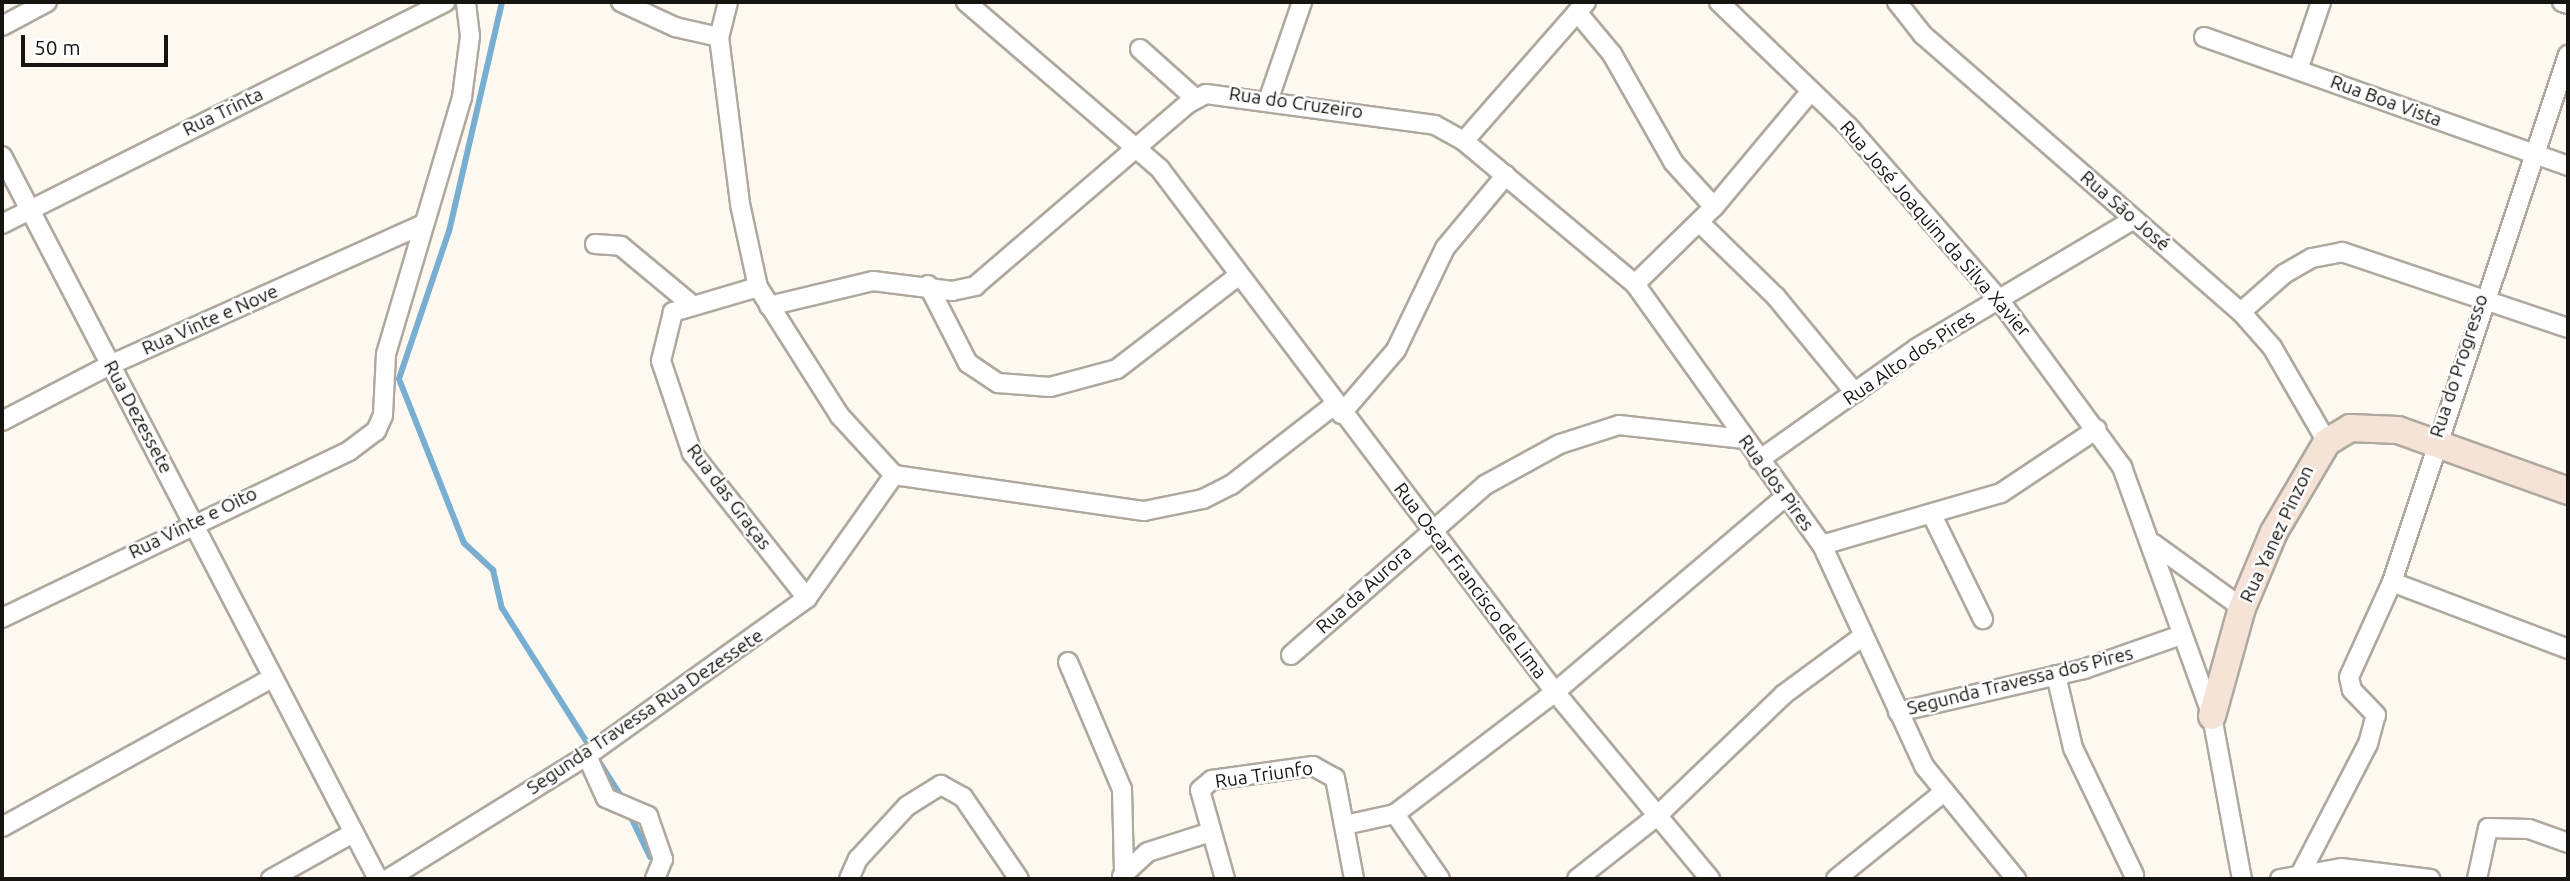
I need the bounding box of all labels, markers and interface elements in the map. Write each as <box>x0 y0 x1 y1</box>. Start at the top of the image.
scale bar <box>24 21 172 65</box>
text: 50 m <box>34 35 81 59</box>
street label: Rua Boa Vista <box>2327 70 2445 132</box>
street label: Rua do Cruzeiro <box>1228 82 1364 124</box>
street label: Rua Trinta <box>179 83 267 141</box>
street label: Rua José Joaquim da Silva Xavier <box>1835 116 2035 342</box>
street label: Rua São José <box>2076 166 2174 256</box>
street label: Rua Vinte e Nove <box>138 280 282 360</box>
street label: Rua do Progresso <box>2425 292 2493 440</box>
street label: Rua Alto dos Pires <box>1839 306 1979 410</box>
street label: Rua Dezessete <box>99 357 177 477</box>
street label: Rua dos Pires <box>1733 430 1819 536</box>
street label: Rua das Graças <box>682 440 776 554</box>
street label: Rua Yanez Pinzon <box>2235 462 2319 606</box>
street label: Rua Oscar Francisco de Lima <box>1389 478 1551 684</box>
street label: Rua Vinte e Oito <box>125 482 261 564</box>
street label: Rua da Aurora <box>1312 541 1416 639</box>
street label: Segunda Travessa Rua Dezessete <box>523 624 767 800</box>
street label: Segunda Travessa dos Pires <box>1905 642 2135 720</box>
street label: Rua Triunfo <box>1214 757 1314 793</box>

